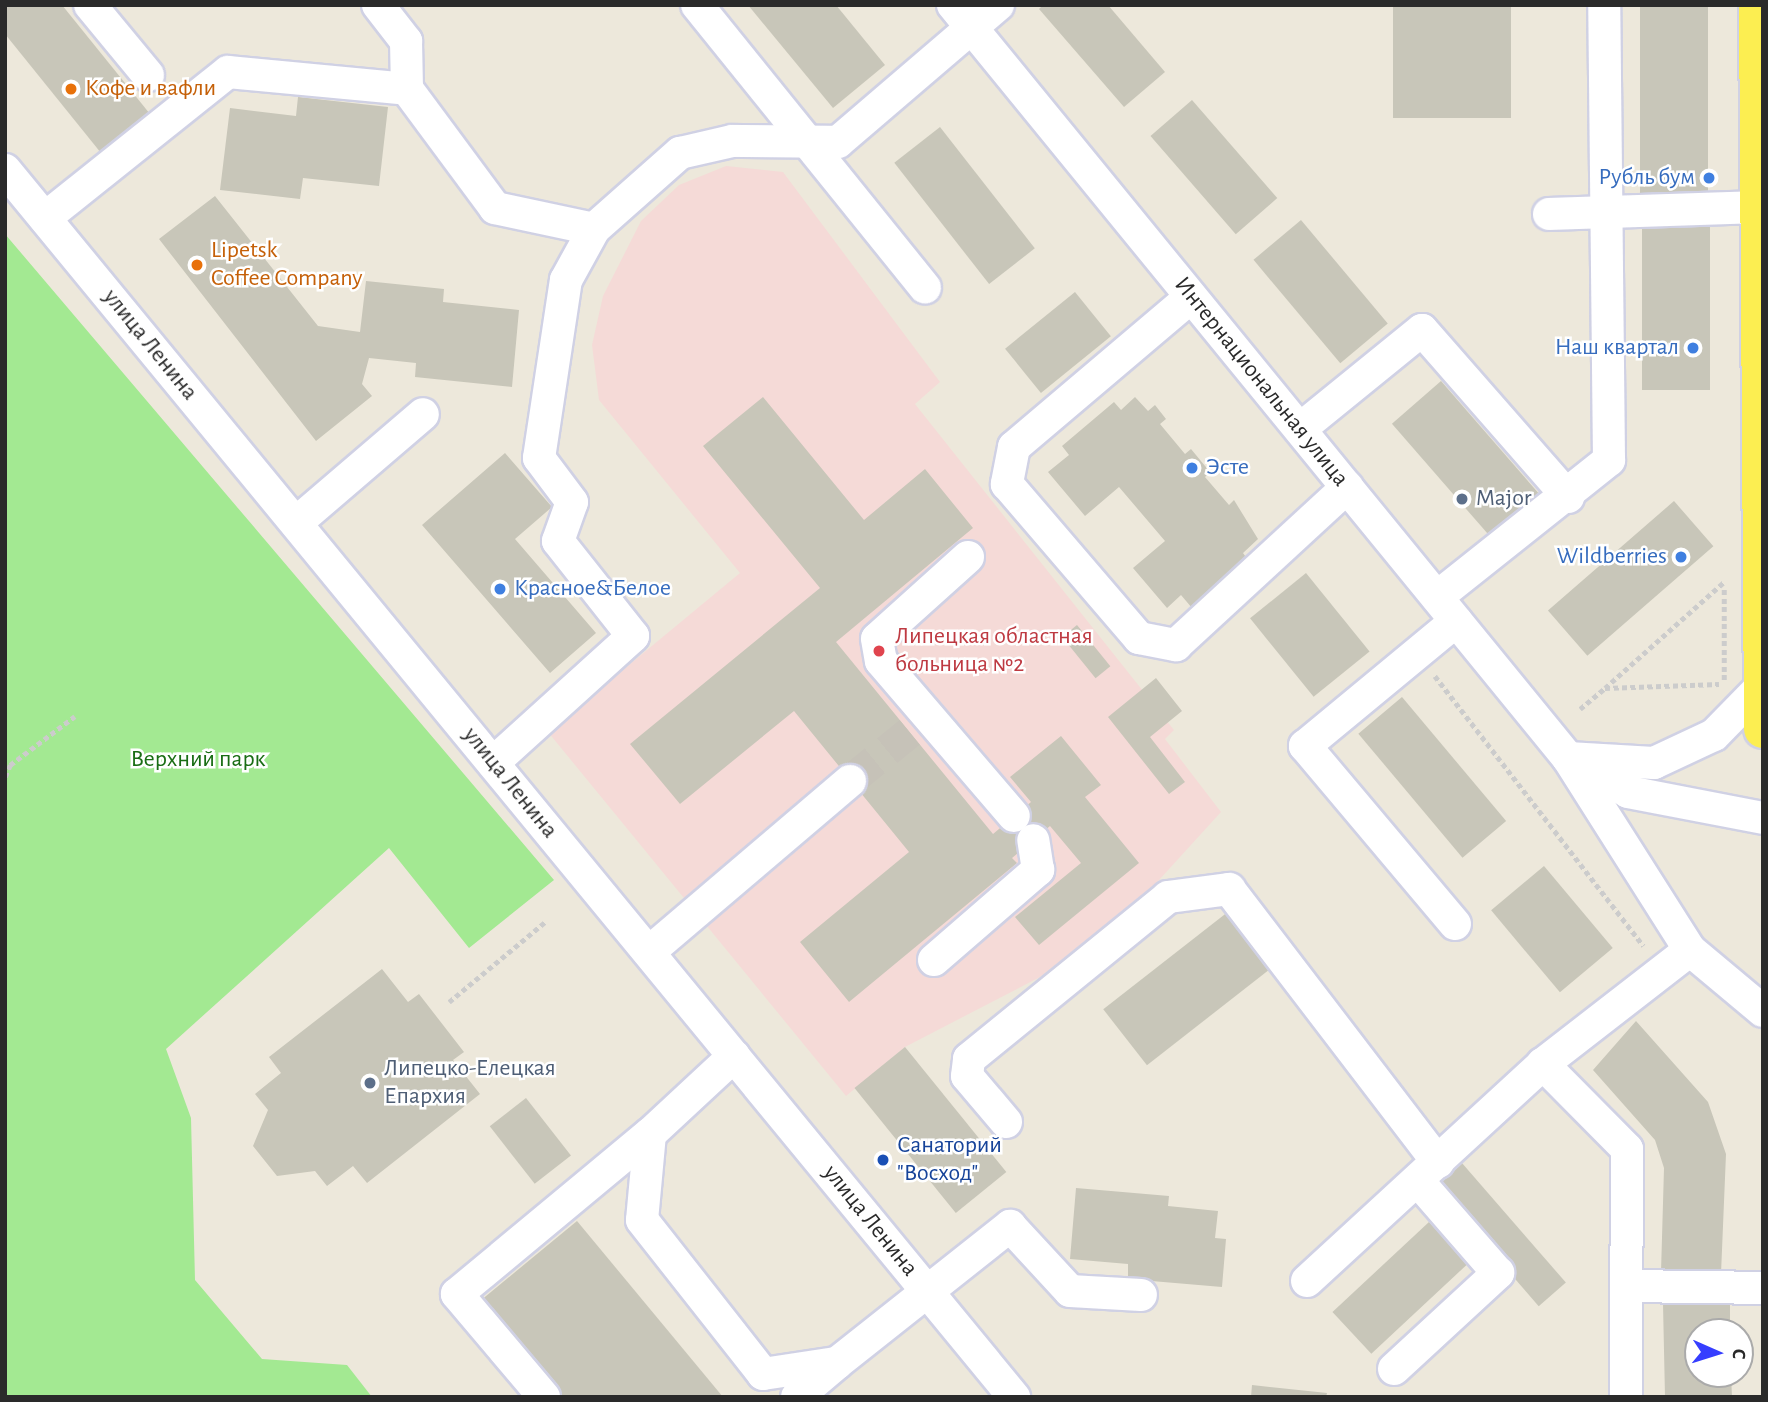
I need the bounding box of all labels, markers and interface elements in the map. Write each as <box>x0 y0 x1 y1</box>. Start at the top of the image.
place label: Кофе и вафли <box>85 75 216 103</box>
marker: Кофе и вафли <box>63 81 79 97</box>
place label: Рубль бум <box>1598 164 1695 192</box>
marker: Рубль бум <box>1701 170 1717 186</box>
place label: Lipetsk Coffee Company <box>211 237 362 293</box>
marker: Lipetsk Coffee Company <box>189 257 205 273</box>
street label: Интернациональная улица <box>1167 271 1355 493</box>
street label: улица Ленина <box>96 284 204 406</box>
place label: Наш квартал <box>1555 334 1679 362</box>
marker: Наш квартал <box>1685 340 1701 356</box>
place label: Эсте <box>1206 454 1249 482</box>
marker: Эсте <box>1184 460 1200 476</box>
place label: Major <box>1476 485 1531 513</box>
marker: Major <box>1454 491 1470 507</box>
place label: Wildberries <box>1557 543 1667 571</box>
marker: Wildberries <box>1673 549 1689 565</box>
place label: Красное&Белое <box>514 575 671 603</box>
marker: Красное&Белое <box>492 581 508 597</box>
place label: Липецкая областная больница №2 <box>895 623 1093 679</box>
marker: Липецкая областная больница №2 <box>869 641 889 661</box>
street label: улица Ленина <box>456 722 564 844</box>
park label: Верхний парк <box>131 746 265 774</box>
place label: Липецко-Елецкая Епархия <box>384 1055 556 1111</box>
marker: Липецко-Елецкая Епархия <box>362 1075 378 1091</box>
place label: Санаторий "Восход" <box>897 1132 1002 1188</box>
marker: Санаторий "Восход" <box>875 1152 891 1168</box>
street label: улица Ленина <box>816 1160 924 1282</box>
north arrow <box>1684 1318 1754 1388</box>
text: С <box>1729 1348 1748 1360</box>

